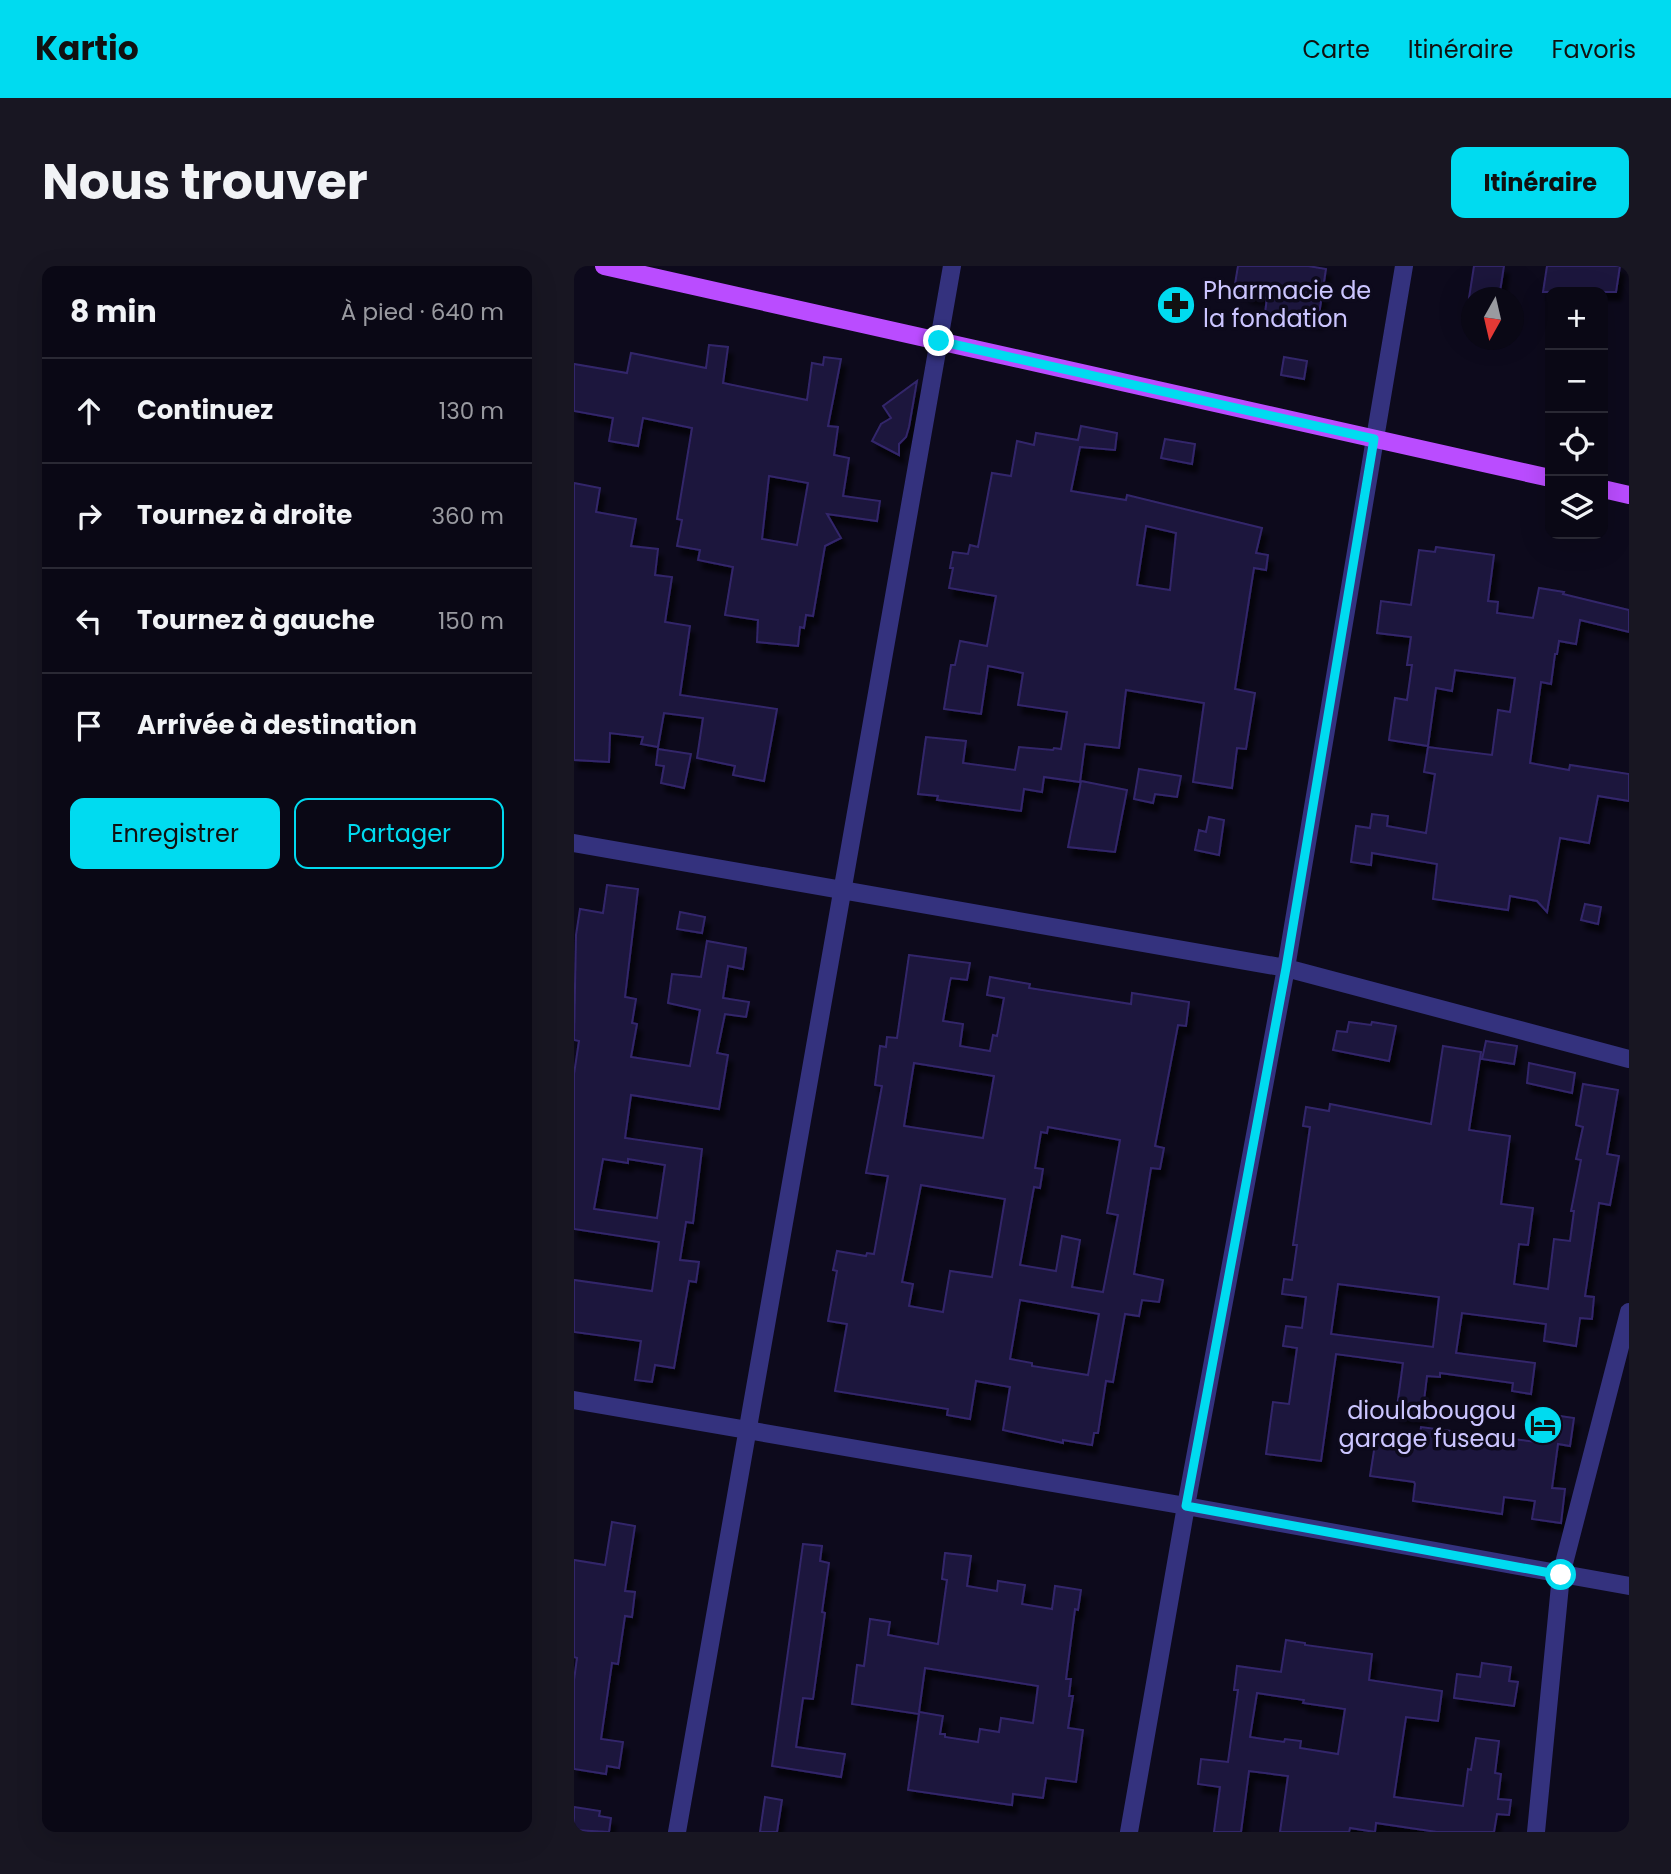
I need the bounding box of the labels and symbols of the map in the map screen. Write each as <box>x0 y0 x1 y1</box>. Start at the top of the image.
place label: Pharmacie de la fondation <box>1203 274 1371 335</box>
pharmacy icon: Pharmacie de la fondation <box>1155 284 1197 326</box>
north arrow <box>1461 287 1524 350</box>
route end <box>923 325 954 356</box>
place label: dioulabougou garage fuseau <box>1339 1394 1516 1455</box>
hotel icon: dioulabougou garage fuseau <box>1522 1404 1564 1446</box>
route start <box>1545 1559 1576 1590</box>

